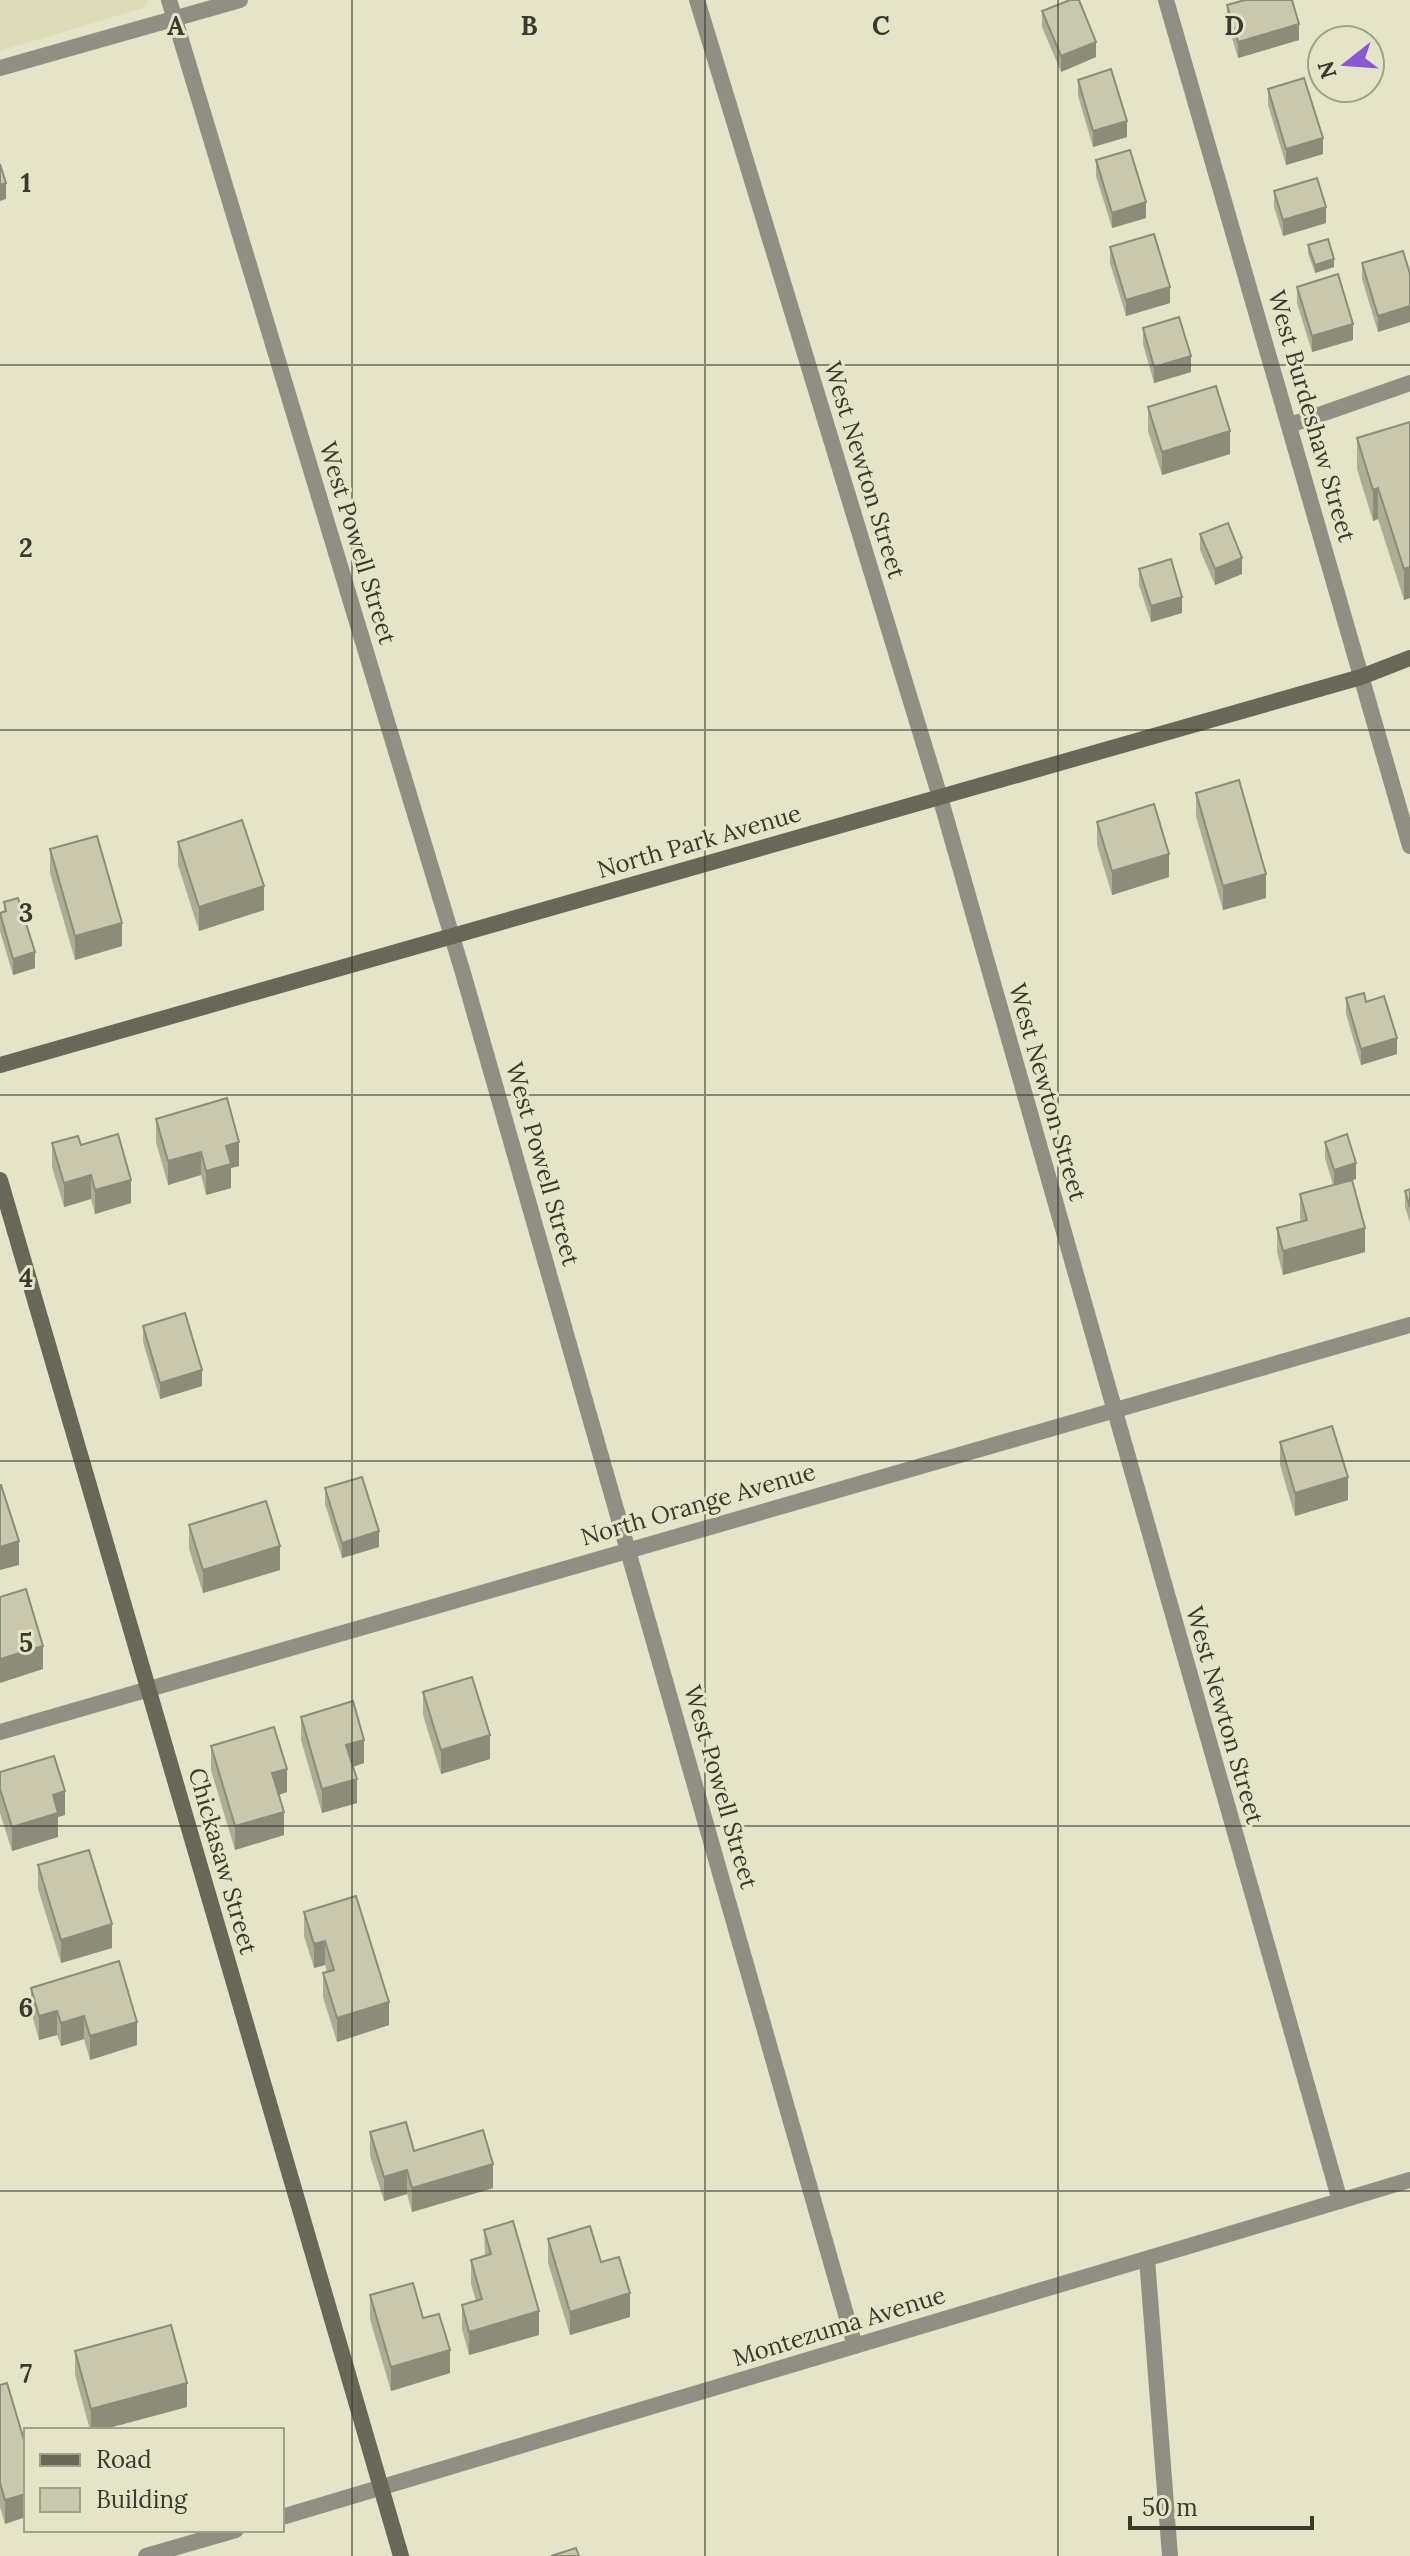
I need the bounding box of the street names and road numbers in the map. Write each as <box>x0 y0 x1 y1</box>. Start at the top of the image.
street label: West Burdeshaw Street <box>1261 287 1363 546</box>
street label: West Newton Street <box>817 358 913 583</box>
street label: West Powell Street <box>312 438 404 649</box>
street label: North Park Avenue <box>594 797 804 885</box>
street label: West Newton Street <box>1002 980 1094 1205</box>
street label: West Powell Street <box>499 1059 587 1270</box>
street label: North Orange Avenue <box>577 1456 819 1552</box>
street label: West Newton Street <box>1179 1603 1271 1828</box>
street label: West Powell Street <box>677 1682 765 1893</box>
street label: Chickasaw Street <box>182 1764 265 1959</box>
street label: Montezuma Avenue <box>729 2279 949 2373</box>

